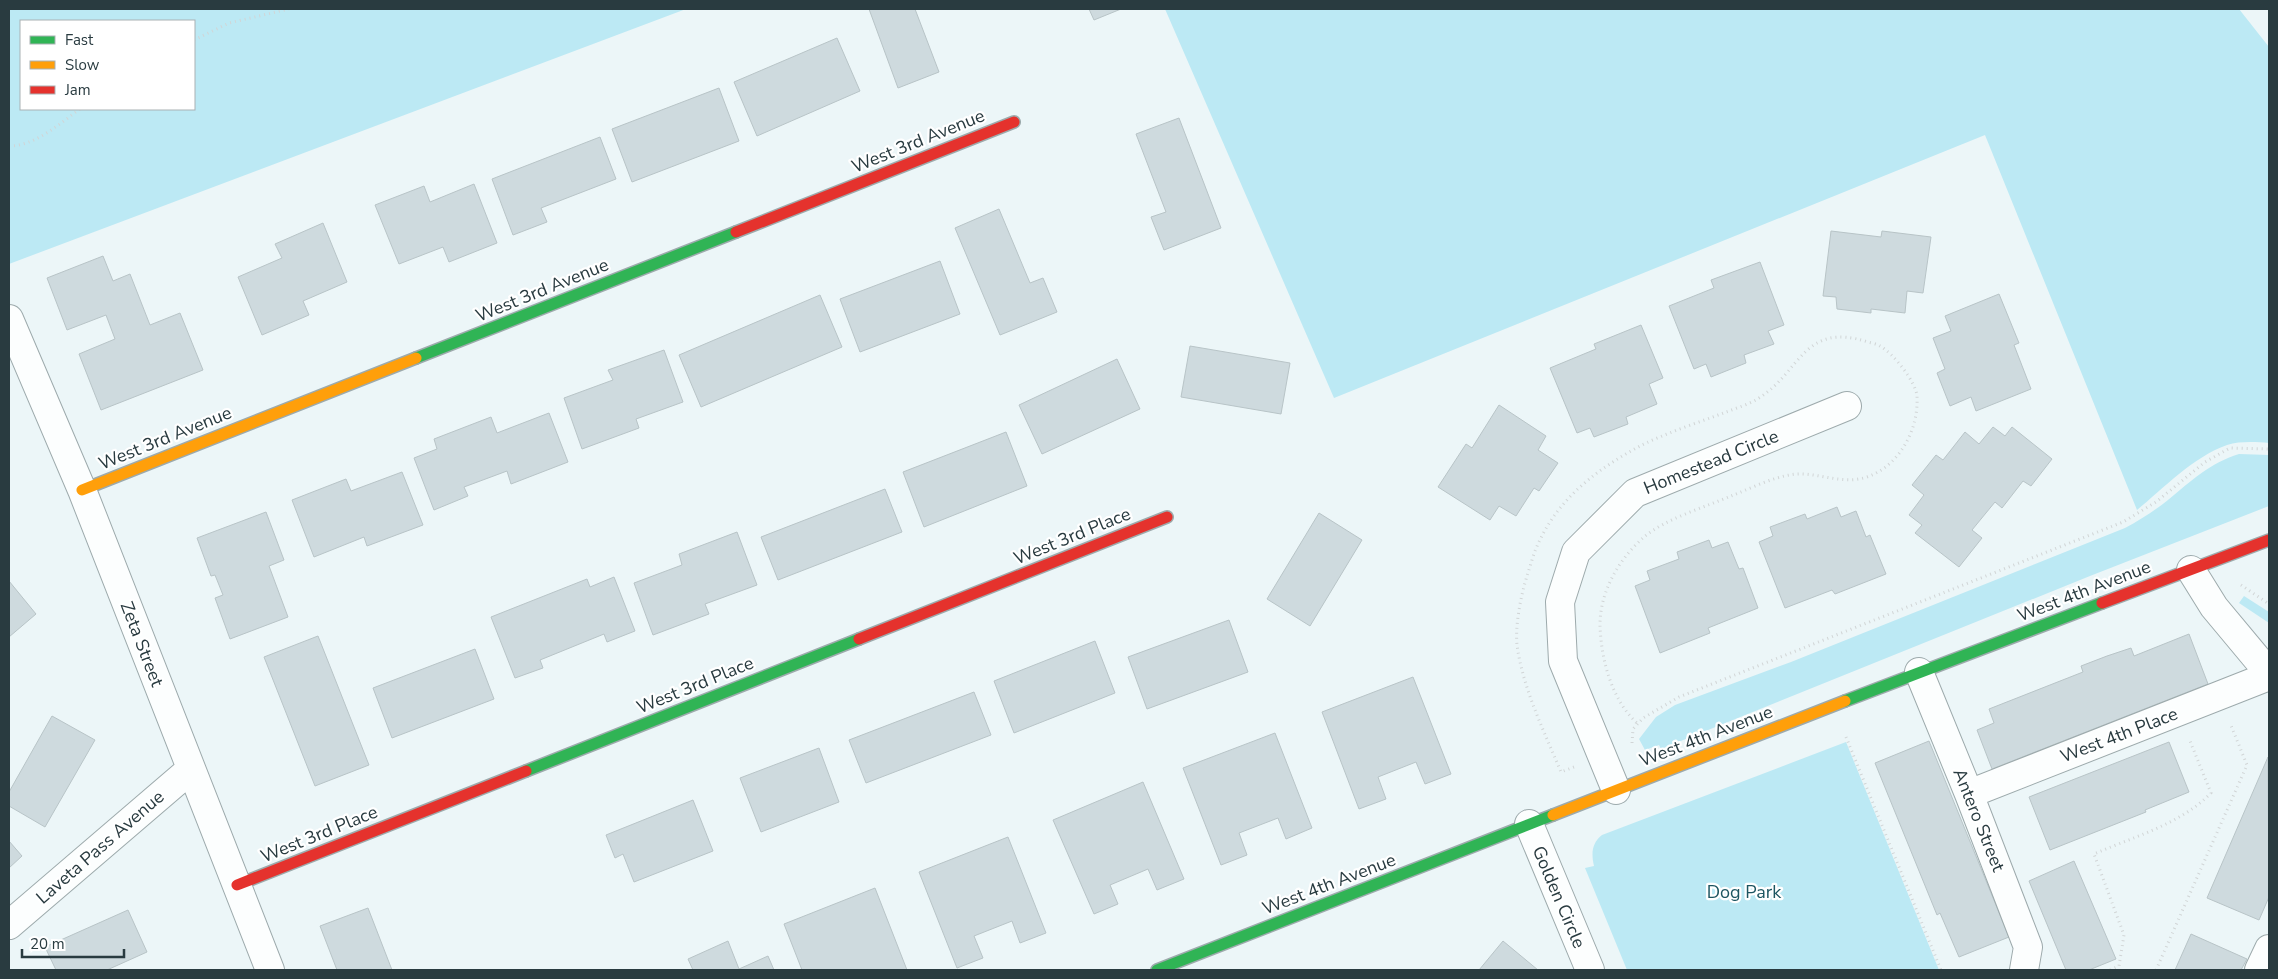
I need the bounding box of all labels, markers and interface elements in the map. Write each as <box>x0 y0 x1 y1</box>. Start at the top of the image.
legend <box>20 20 195 110</box>
text: Fast <box>65 30 94 50</box>
text: Slow <box>65 55 100 75</box>
text: Jam <box>64 80 91 100</box>
street label: West 3rd Avenue <box>848 103 988 179</box>
street label: West 3rd Avenue <box>472 252 612 328</box>
street label: West 3rd Avenue <box>95 400 235 476</box>
street label: Homestead Circle <box>1640 424 1782 500</box>
street label: West 3rd Place <box>1010 502 1134 570</box>
street label: West 4th Avenue <box>2014 555 2154 627</box>
street label: Zeta Street <box>115 598 169 691</box>
street label: West 3rd Place <box>633 651 757 719</box>
street label: West 4th Avenue <box>1636 700 1776 772</box>
street label: West 4th Place <box>2057 702 2181 768</box>
street label: Antero Street <box>1947 765 2011 876</box>
street label: Laveta Pass Avenue <box>31 785 169 909</box>
street label: West 3rd Place <box>257 800 381 868</box>
street label: Golden Circle <box>1527 842 1591 952</box>
street label: West 4th Avenue <box>1259 848 1399 920</box>
park label: Dog Park <box>1707 880 1782 904</box>
scale bar <box>22 926 125 958</box>
text: 20 m <box>30 934 65 954</box>

